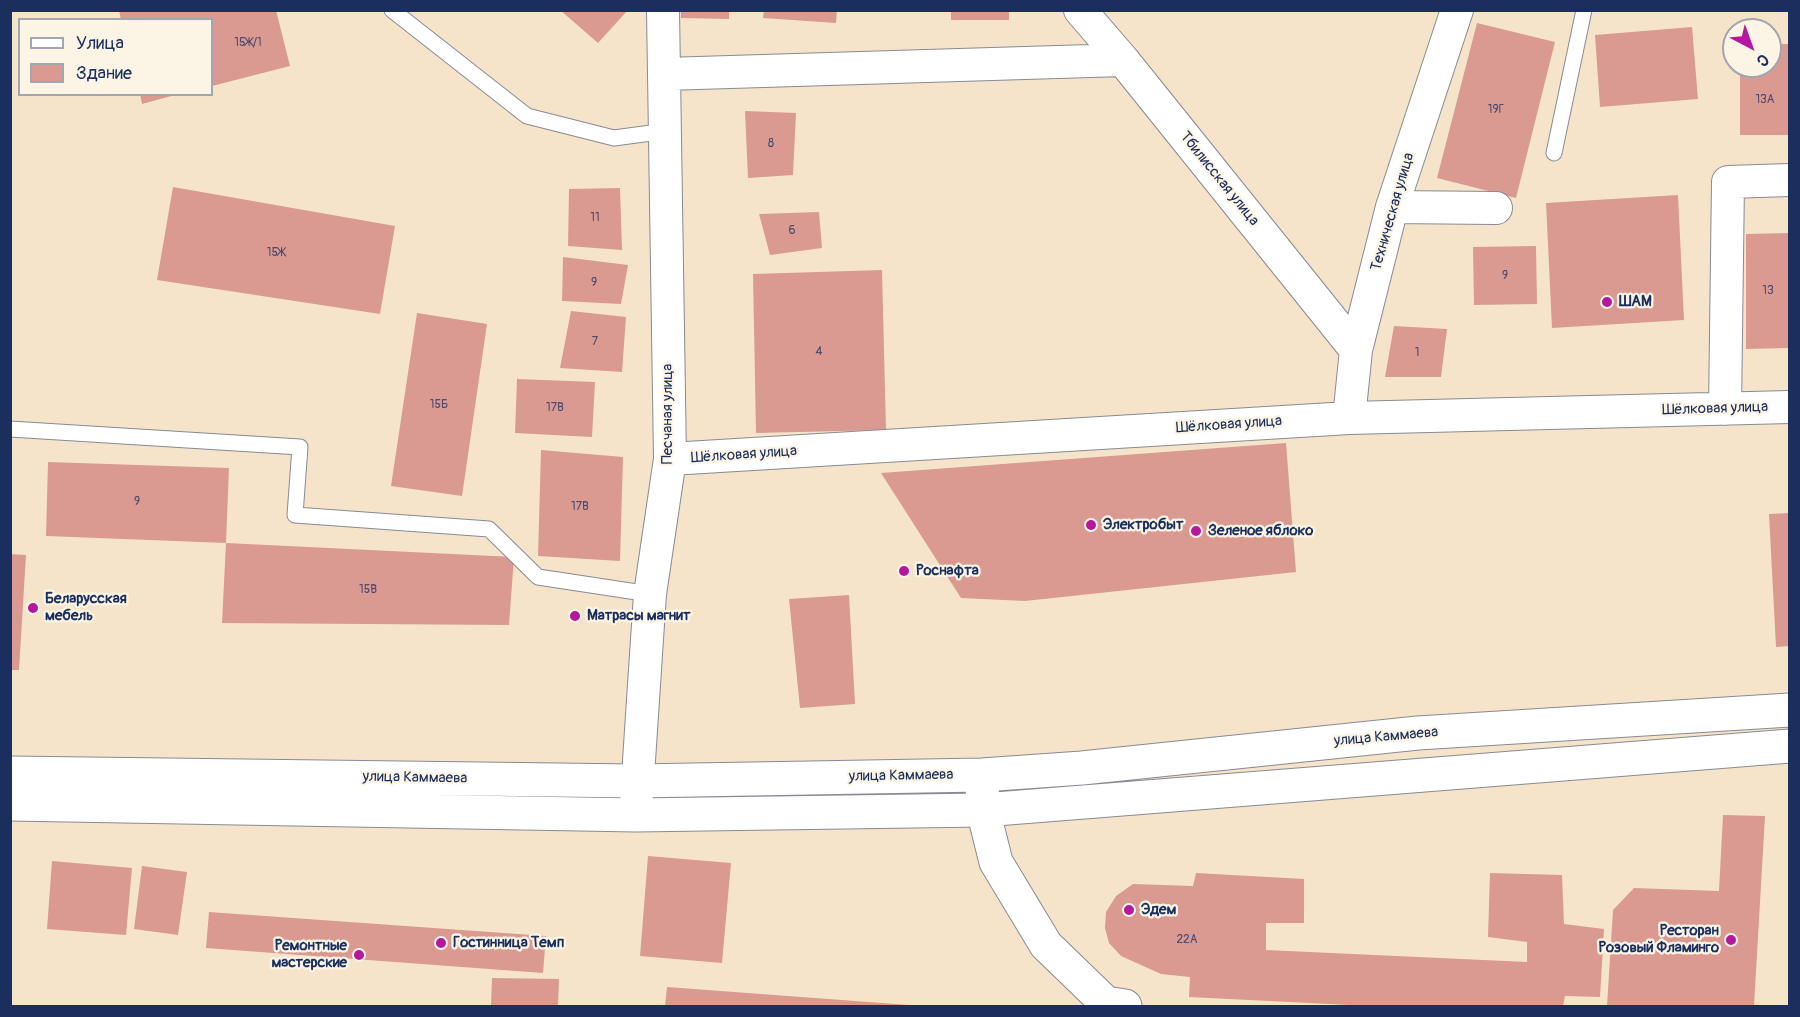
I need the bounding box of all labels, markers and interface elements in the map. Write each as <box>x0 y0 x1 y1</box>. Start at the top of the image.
legend <box>18 18 213 96</box>
north arrow <box>1722 18 1782 78</box>
text: Улица <box>76 32 124 55</box>
house number: 15Ж/1 <box>234 36 262 50</box>
text: С <box>1752 49 1773 71</box>
text: Здание <box>76 62 132 85</box>
house number: 13А <box>1755 93 1775 107</box>
house number: 19Г <box>1488 103 1504 117</box>
street label: Тбилисская улица <box>1176 128 1262 230</box>
house number: 8 <box>768 137 774 151</box>
street label: Техническая улица <box>1367 151 1419 273</box>
house number: 11 <box>590 211 600 225</box>
house number: 6 <box>789 224 795 238</box>
house number: 15Ж <box>267 246 285 260</box>
house number: 9 <box>1502 269 1508 283</box>
house number: 9 <box>591 276 597 290</box>
house number: 13 <box>1762 284 1774 298</box>
place label: ШАМ <box>1619 293 1652 311</box>
marker: ШАМ <box>1600 295 1614 309</box>
house number: 7 <box>592 335 598 349</box>
house number: 4 <box>816 345 822 359</box>
house number: 1 <box>1415 346 1419 360</box>
street label: Песчаная улица <box>659 364 677 464</box>
house number: 15Б <box>430 398 448 412</box>
street label: Шёлковая улица <box>1662 398 1768 420</box>
house number: 17В <box>546 401 564 415</box>
street label: Шёлковая улица <box>1175 412 1283 438</box>
street label: Шёлковая улица <box>690 442 798 468</box>
house number: 9 <box>134 495 140 509</box>
house number: 17В <box>571 500 589 514</box>
place label: Электробыт <box>1103 516 1183 534</box>
marker: Электробыт <box>1084 518 1098 532</box>
place label: Зеленое яблоко <box>1208 522 1313 540</box>
marker: Зеленое яблоко <box>1189 524 1203 538</box>
place label: Роснафта <box>916 562 979 580</box>
marker: Роснафта <box>897 564 911 578</box>
house number: 15В <box>359 583 377 597</box>
place label: Беларусская мебель <box>45 590 127 625</box>
marker: Беларусская мебель <box>26 601 40 615</box>
place label: Матрасы магнит <box>587 607 691 625</box>
marker: Матрасы магнит <box>568 609 582 623</box>
street label: улица Каммаева <box>1333 723 1439 751</box>
street label: улица Каммаева <box>849 766 953 786</box>
street label: улица Каммаева <box>363 768 467 788</box>
place label: Эдем <box>1141 901 1176 919</box>
marker: Эдем <box>1122 903 1136 917</box>
place label: Ресторан Розовый Фламинго <box>1599 922 1719 957</box>
house number: 22А <box>1176 933 1198 947</box>
marker: Ресторан Розовый Фламинго <box>1724 933 1738 947</box>
place label: Гостинница Темп <box>453 934 564 952</box>
marker: Гостинница Темп <box>434 936 448 950</box>
place label: Ремонтные мастерские <box>271 937 347 972</box>
marker: Ремонтные мастерские <box>352 948 366 962</box>

